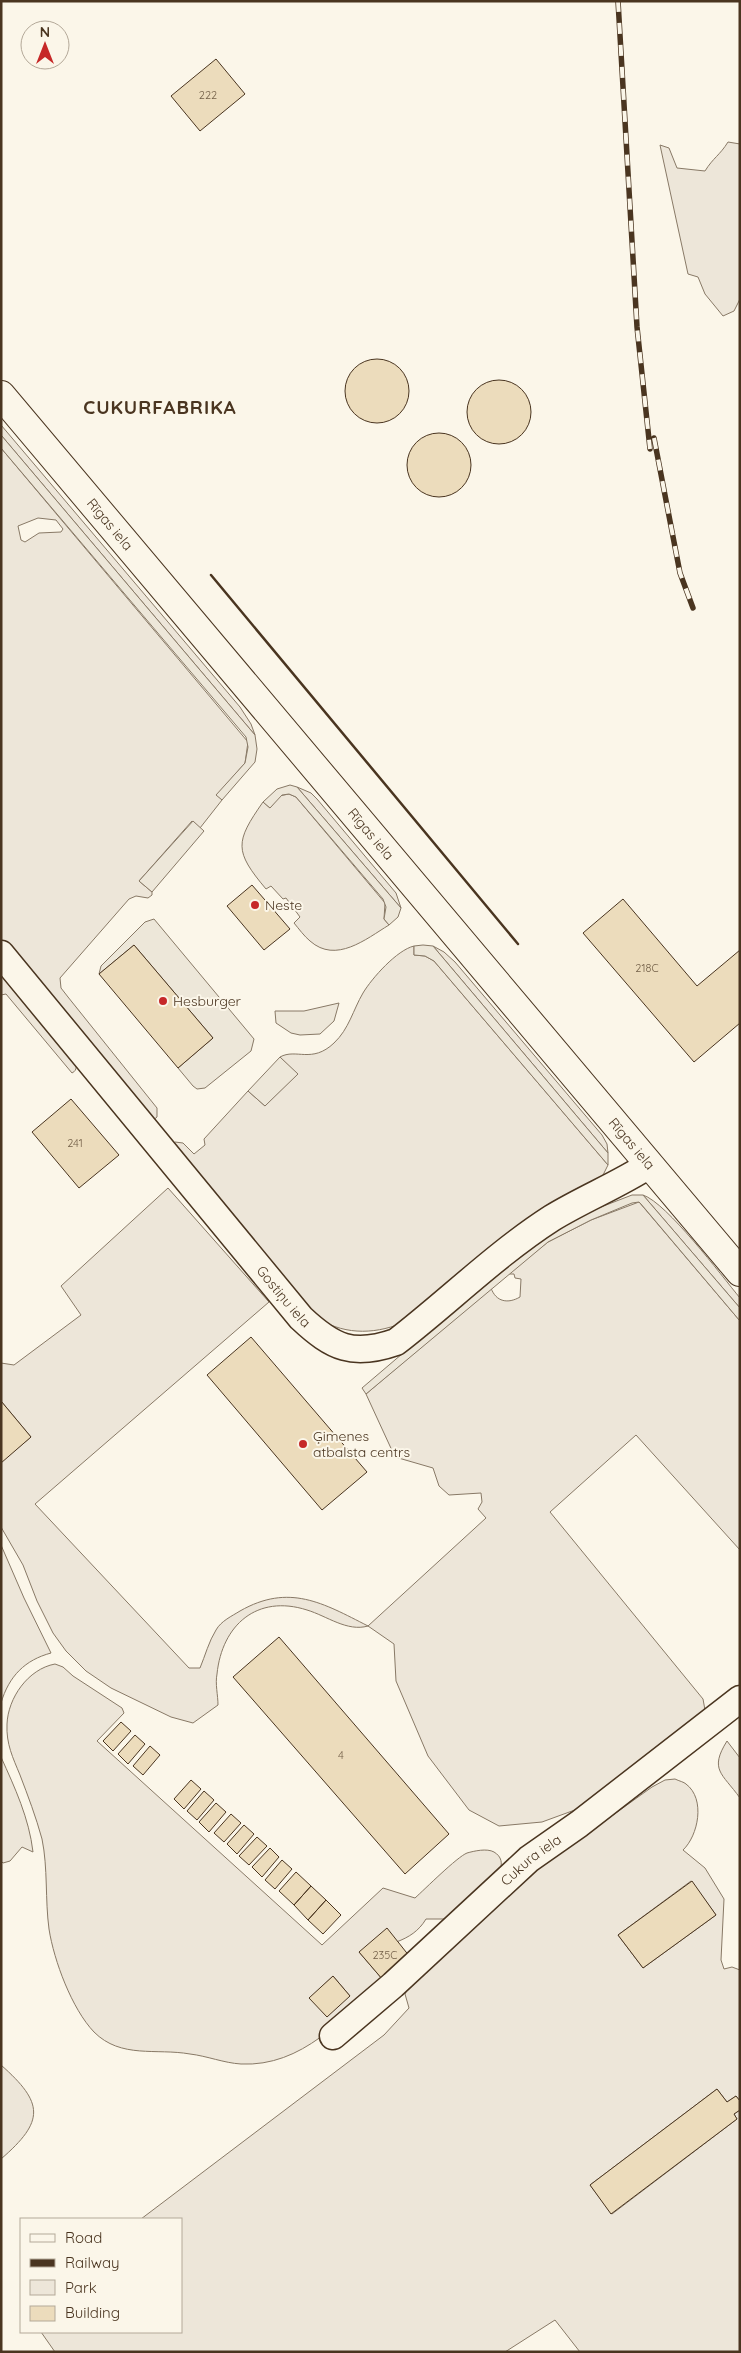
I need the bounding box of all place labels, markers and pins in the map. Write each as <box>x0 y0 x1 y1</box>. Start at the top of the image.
place label: Neste <box>265 896 302 914</box>
marker: Neste <box>249 899 261 911</box>
place label: Hesburger <box>173 992 242 1010</box>
marker: Hesburger <box>157 995 169 1007</box>
place label: Ģimenes atbalsta centrs <box>313 1427 410 1461</box>
marker: Ģimenes atbalsta centrs <box>297 1438 309 1450</box>

